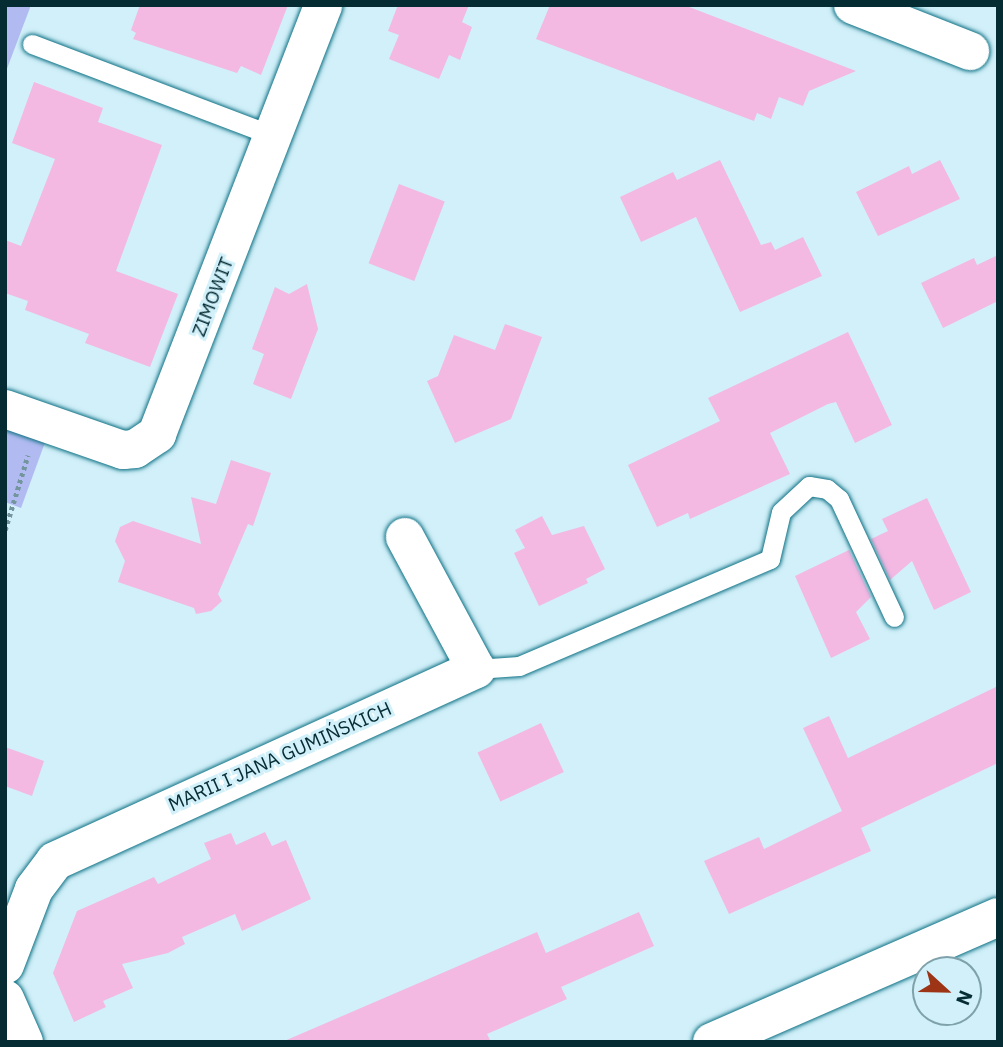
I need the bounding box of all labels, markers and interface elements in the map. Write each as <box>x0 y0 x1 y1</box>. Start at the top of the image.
street label: ZIMOWIT <box>188 254 238 340</box>
street label: MARII I JANA GUMIŃSKICH <box>165 697 395 817</box>
north arrow <box>912 956 982 1026</box>
text: N <box>951 987 978 1009</box>

